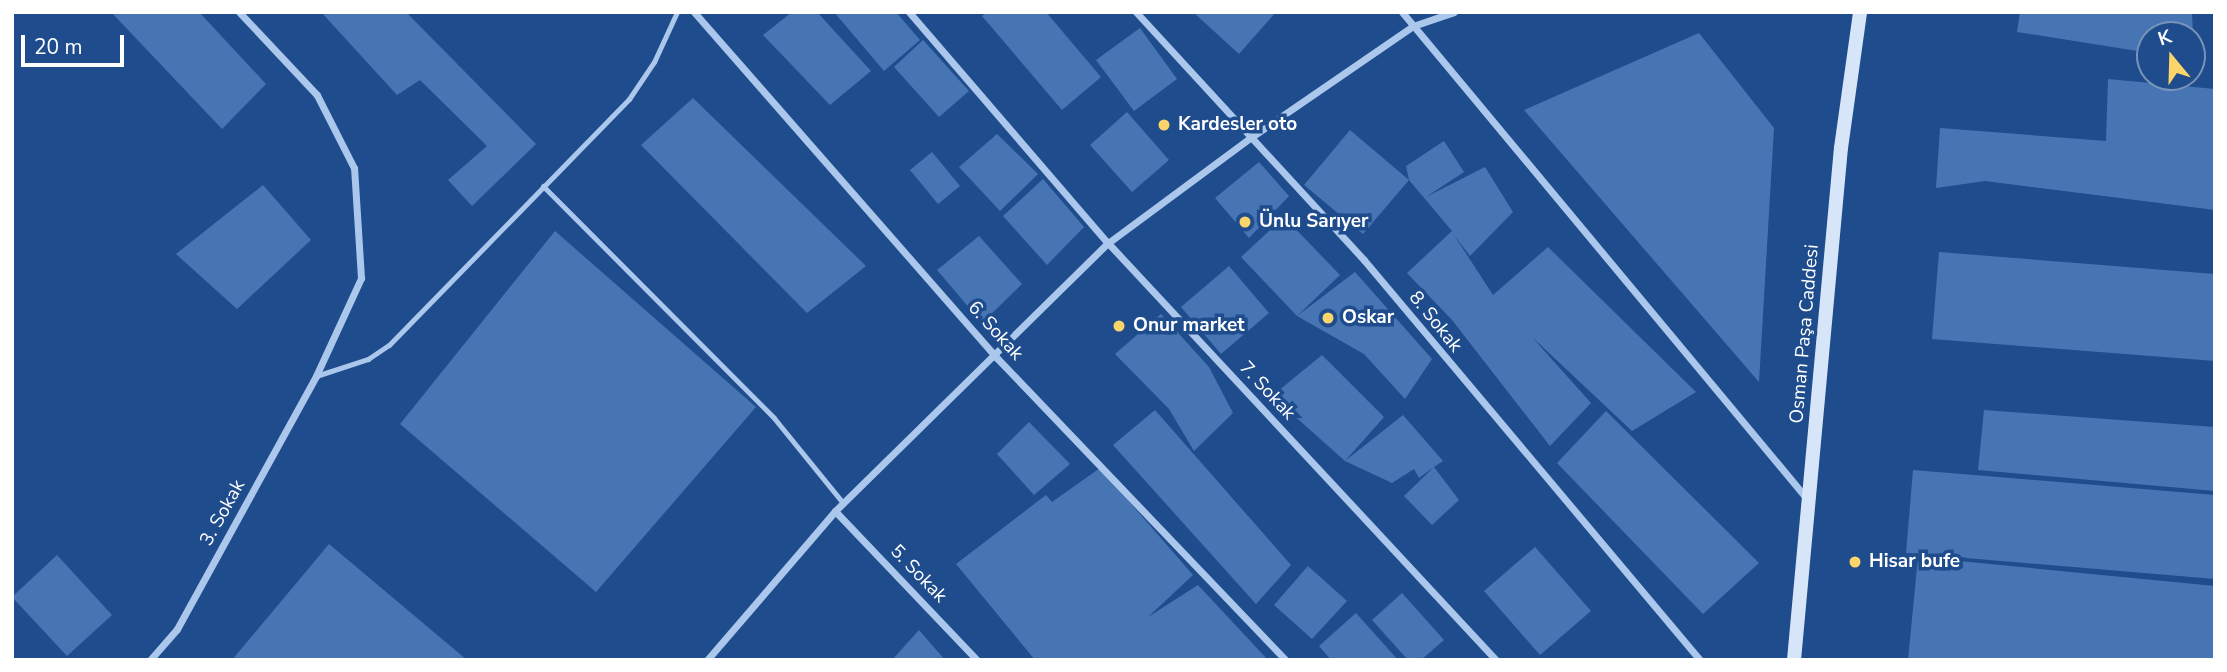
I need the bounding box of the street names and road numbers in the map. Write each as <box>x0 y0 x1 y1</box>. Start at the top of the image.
street label: Osman Paşa Caddesi <box>1786 243 1824 425</box>
street label: 8. Sokak <box>1404 287 1466 357</box>
street label: 6. Sokak <box>962 297 1028 365</box>
street label: 7. Sokak <box>1234 357 1300 425</box>
street label: 3. Sokak <box>196 476 250 550</box>
street label: 5. Sokak <box>885 540 951 608</box>

